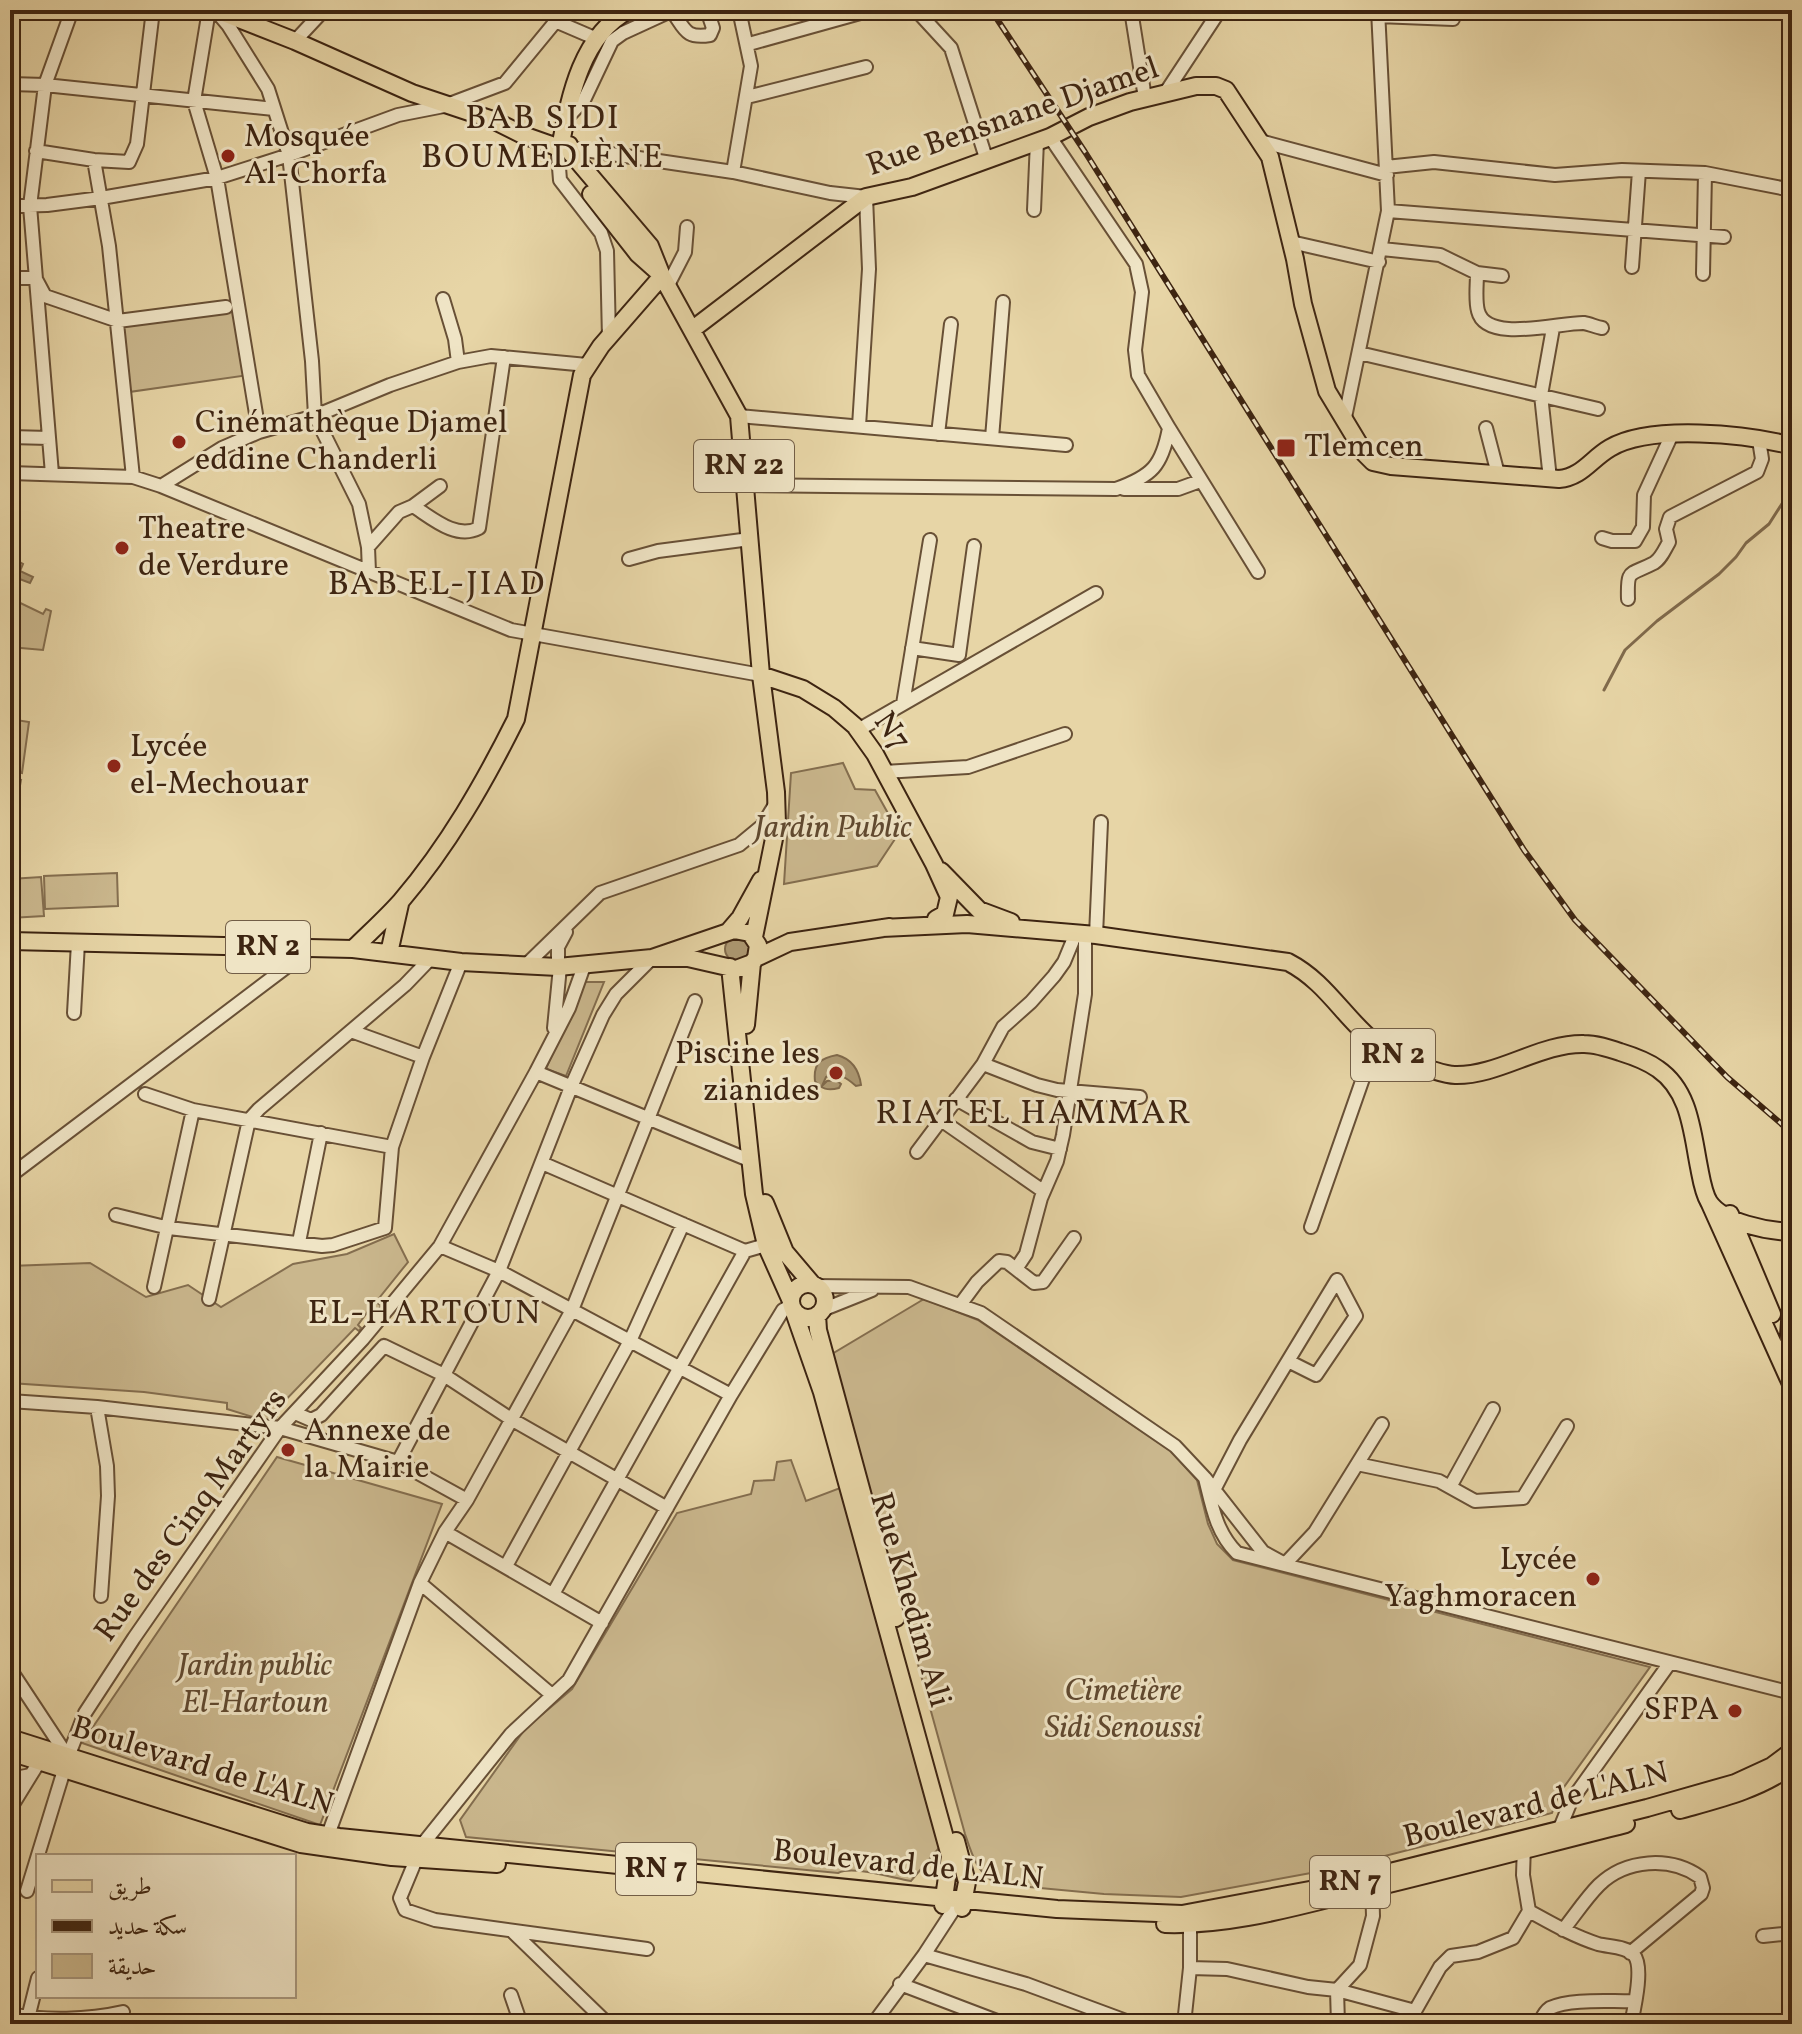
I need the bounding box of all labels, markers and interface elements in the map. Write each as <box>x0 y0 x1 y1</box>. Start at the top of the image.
street label: Rue Bensnane Djamel <box>861 47 1165 189</box>
district label: BAB SIDI BOUMEDIÈNE <box>421 96 665 182</box>
place label: Mosquée Al-Chorfa <box>244 116 387 197</box>
marker: Mosquée Al-Chorfa <box>219 147 237 165</box>
place label: Cinémathèque Djamel eddine Chanderli <box>195 402 508 483</box>
place label: Tlemcen <box>1304 426 1424 470</box>
marker: Cinémathèque Djamel eddine Chanderli <box>170 433 188 451</box>
marker: Tlemcen <box>1275 437 1297 459</box>
road number: RN 22 <box>694 440 794 492</box>
place label: Theatre de Verdure <box>138 508 289 589</box>
marker: Theatre de Verdure <box>113 539 131 557</box>
district label: BAB EL-JIAD <box>328 562 546 609</box>
street label: N7 <box>862 703 920 761</box>
place label: Lycée el-Mechouar <box>130 726 309 807</box>
marker: Lycée el-Mechouar <box>105 757 123 775</box>
park label: Jardin Public <box>751 807 912 851</box>
road number: RN 2 <box>226 921 310 973</box>
road number: RN 2 <box>1351 1029 1435 1081</box>
place label: Piscine les zianides <box>675 1033 820 1114</box>
marker: Piscine les zianides <box>827 1064 845 1082</box>
district label: RIAT EL HAMMAR <box>876 1091 1192 1138</box>
district label: EL-HARTOUN <box>308 1291 542 1338</box>
street label: Rue des Cinq Martyrs <box>85 1380 299 1652</box>
place label: Annexe de la Mairie <box>304 1410 451 1491</box>
marker: Annexe de la Mairie <box>279 1441 297 1459</box>
street label: Rue Khedim Ali <box>857 1487 961 1713</box>
place label: Lycée Yaghmoracen <box>1384 1539 1577 1620</box>
marker: Lycée Yaghmoracen <box>1584 1570 1602 1588</box>
park label: Jardin public El-Hartoun <box>175 1645 333 1726</box>
park label: Cimetière Sidi Senoussi <box>1045 1670 1202 1751</box>
place label: SFPA <box>1644 1689 1719 1733</box>
marker: SFPA <box>1726 1702 1744 1720</box>
street label: Boulevard de L'ALN <box>66 1706 338 1828</box>
street label: Boulevard de L'ALN <box>1399 1752 1673 1860</box>
street label: Boulevard de L'ALN <box>771 1830 1045 1902</box>
road number: RN 7 <box>616 1843 696 1895</box>
legend <box>36 1854 296 1998</box>
road number: RN 7 <box>1310 1856 1390 1908</box>
text: طريق <box>108 1871 152 1905</box>
text: سكة حديد <box>108 1911 187 1945</box>
text: حديقة <box>108 1951 157 1985</box>

